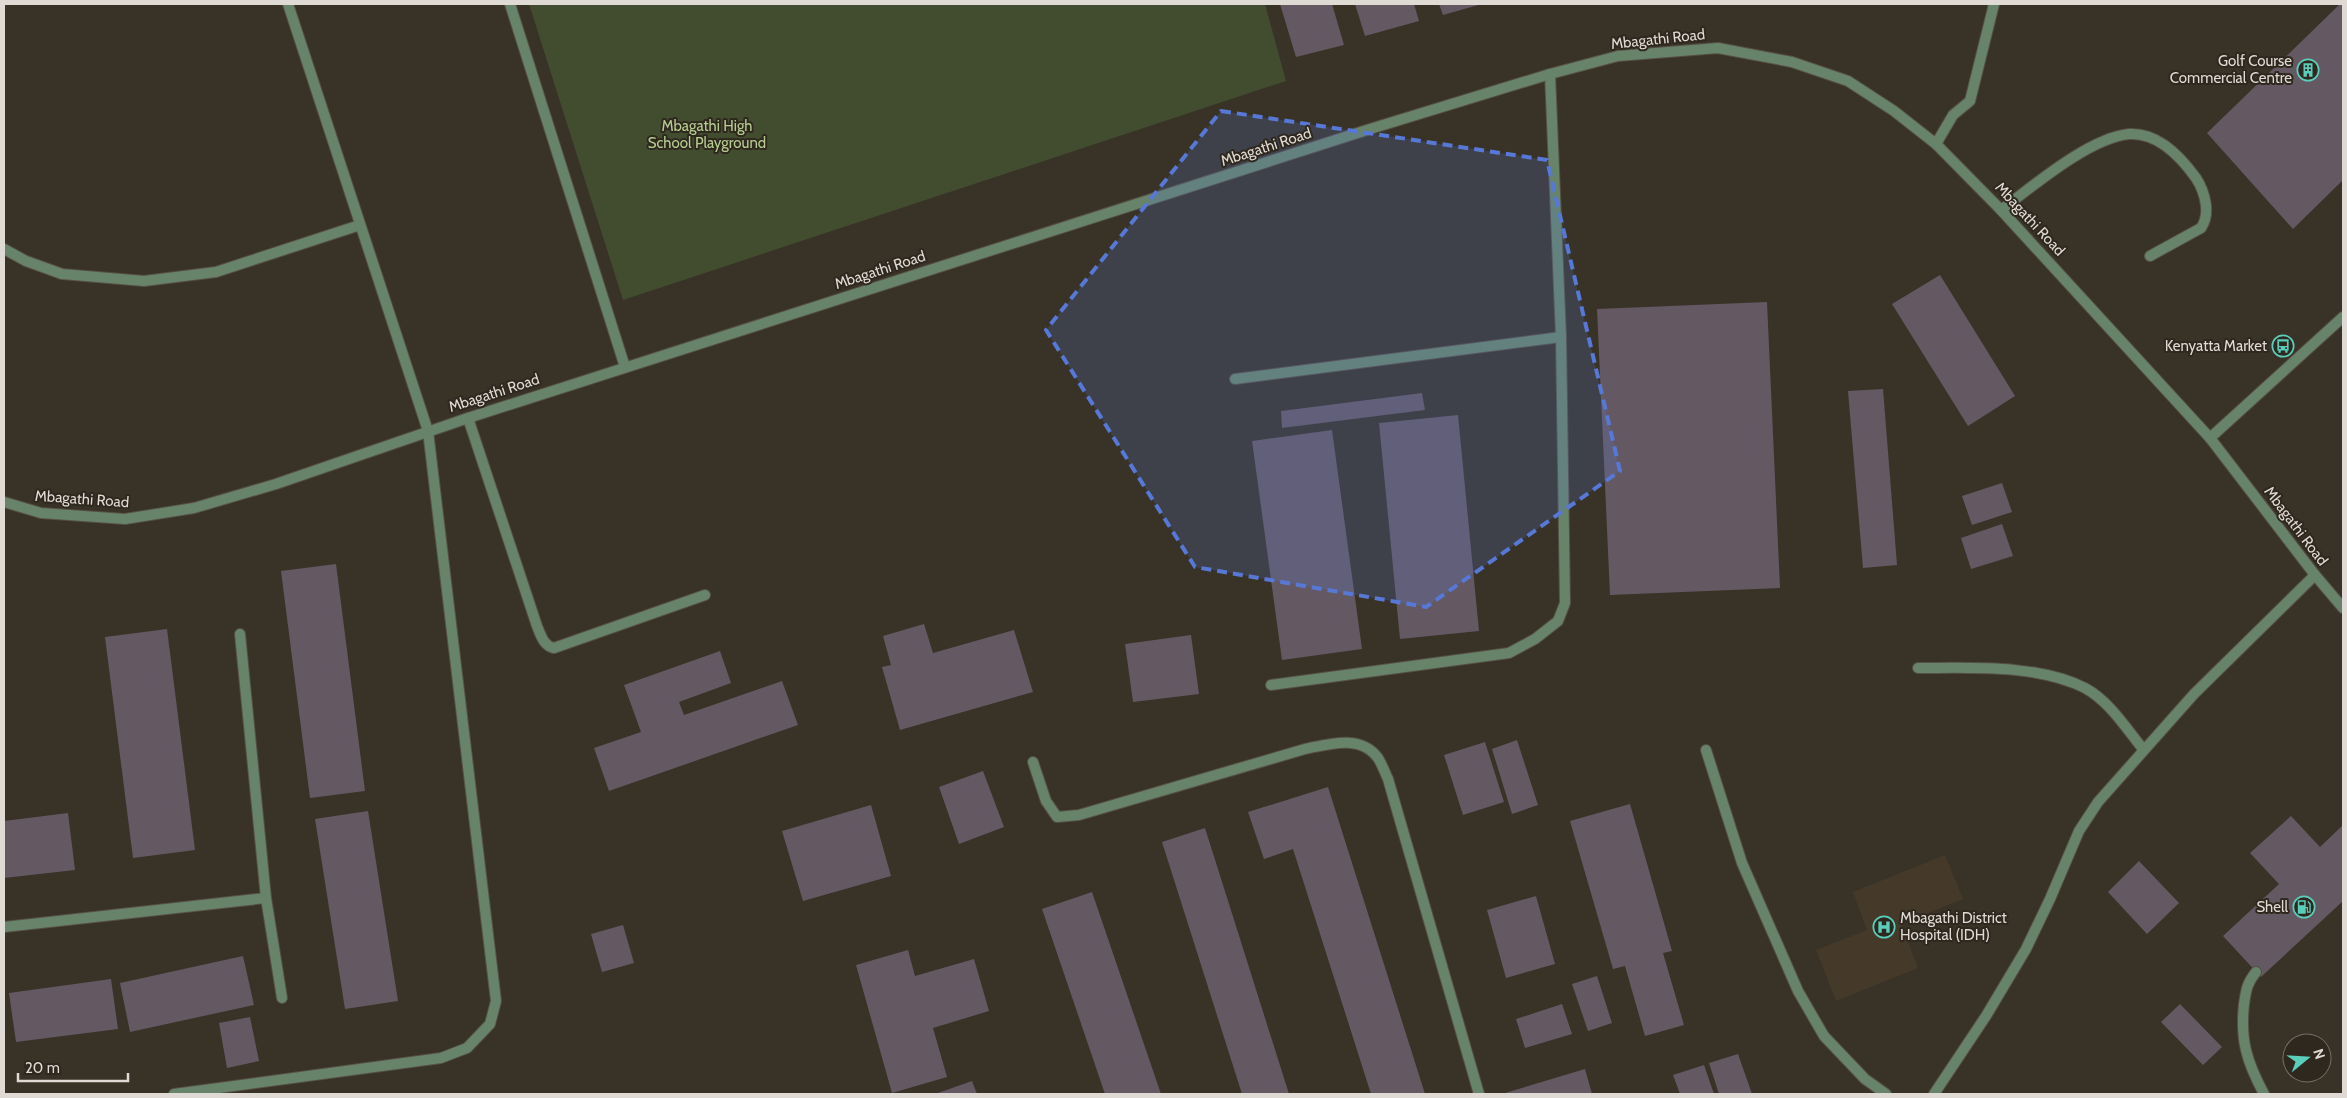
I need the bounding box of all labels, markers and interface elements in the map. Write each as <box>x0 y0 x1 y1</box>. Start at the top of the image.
street label: Mbagathi Road <box>1610 25 1706 53</box>
place label: Golf Course Commercial Centre <box>2170 52 2292 87</box>
building icon: Golf Course Commercial Centre <box>2296 58 2320 82</box>
park label: Mbagathi High School Playground <box>648 117 766 152</box>
street label: Mbagathi Road <box>1218 124 1314 170</box>
street label: Mbagathi Road <box>1991 178 2069 260</box>
street label: Mbagathi Road <box>832 247 928 293</box>
bus stop icon: Kenyatta Market <box>2271 334 2295 358</box>
place label: Kenyatta Market <box>2165 337 2267 355</box>
street label: Mbagathi Road <box>446 370 542 416</box>
street label: Mbagathi Road <box>2260 483 2332 569</box>
street label: Mbagathi Road <box>34 487 130 511</box>
fuel station icon: Shell <box>2292 895 2316 919</box>
place label: Shell <box>2256 898 2288 916</box>
place label: Mbagathi District Hospital (IDH) <box>1900 909 2007 944</box>
hospital icon: Mbagathi District Hospital (IDH) <box>1872 915 1896 939</box>
north arrow <box>2282 1033 2332 1083</box>
text: N <box>2309 1046 2329 1061</box>
scale bar <box>18 1050 128 1082</box>
text: 20 m <box>25 1059 60 1077</box>

